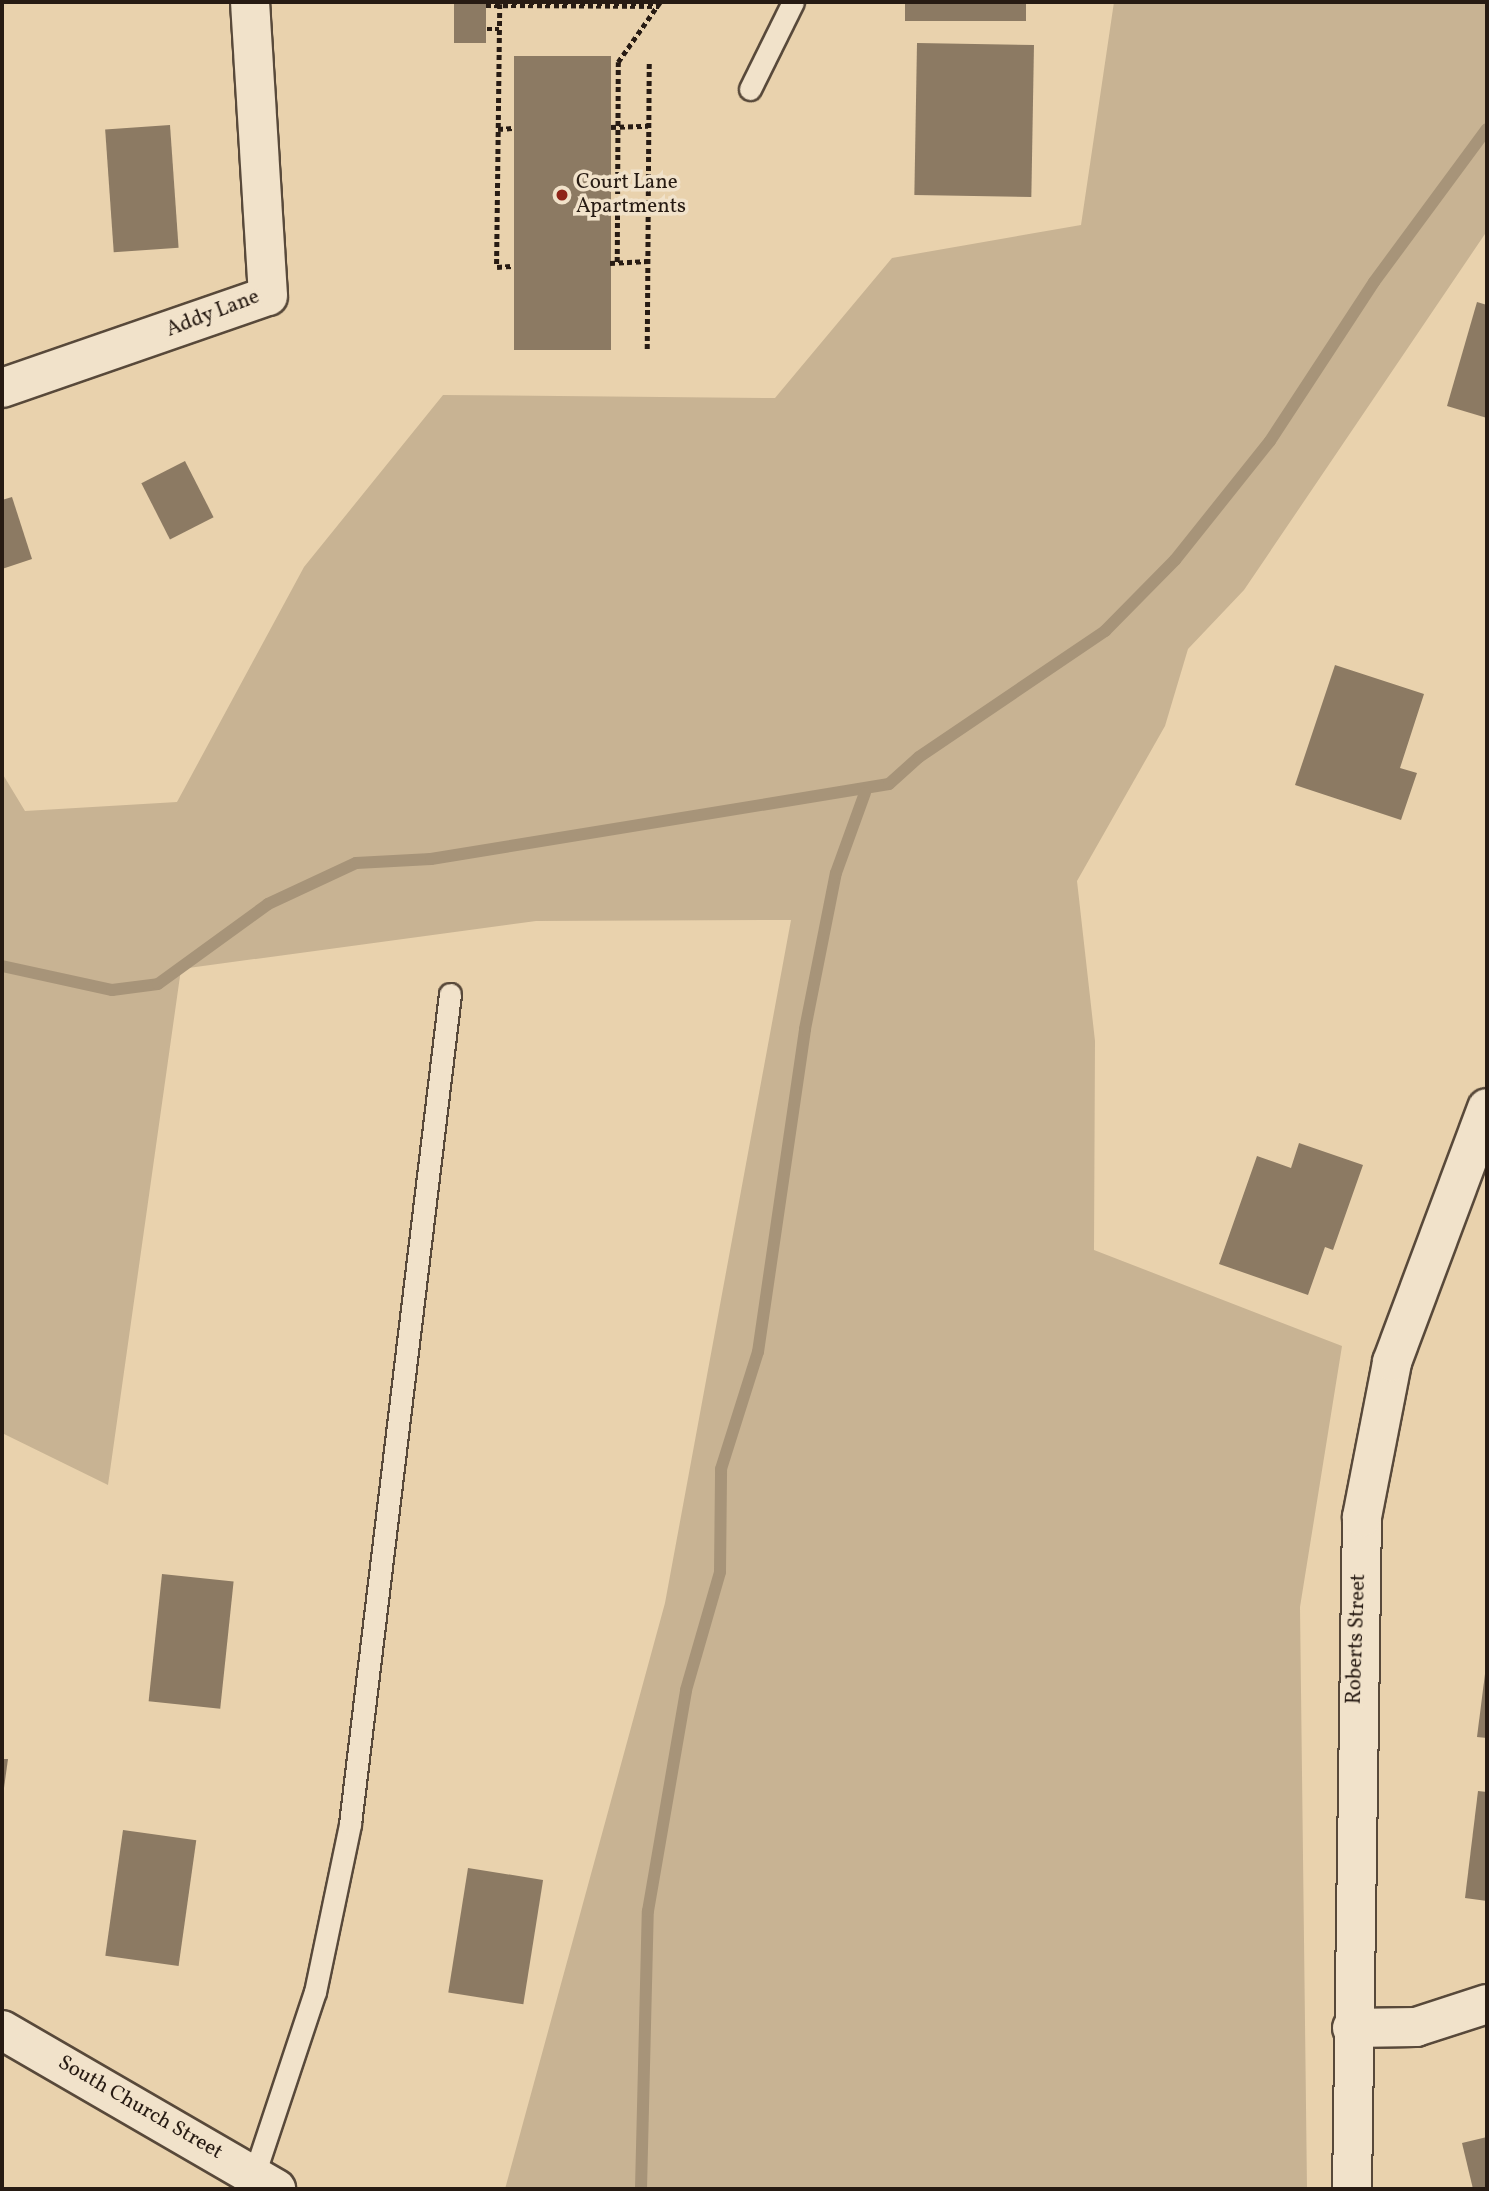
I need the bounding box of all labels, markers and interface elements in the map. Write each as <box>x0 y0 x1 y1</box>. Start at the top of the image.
place label: Court Lane Apartments <box>576 170 686 220</box>
marker: Court Lane Apartments <box>554 187 570 203</box>
street label: Addy Lane <box>163 285 263 343</box>
street label: Roberts Street <box>1342 1573 1372 1705</box>
street label: South Church Street <box>53 2051 227 2165</box>

